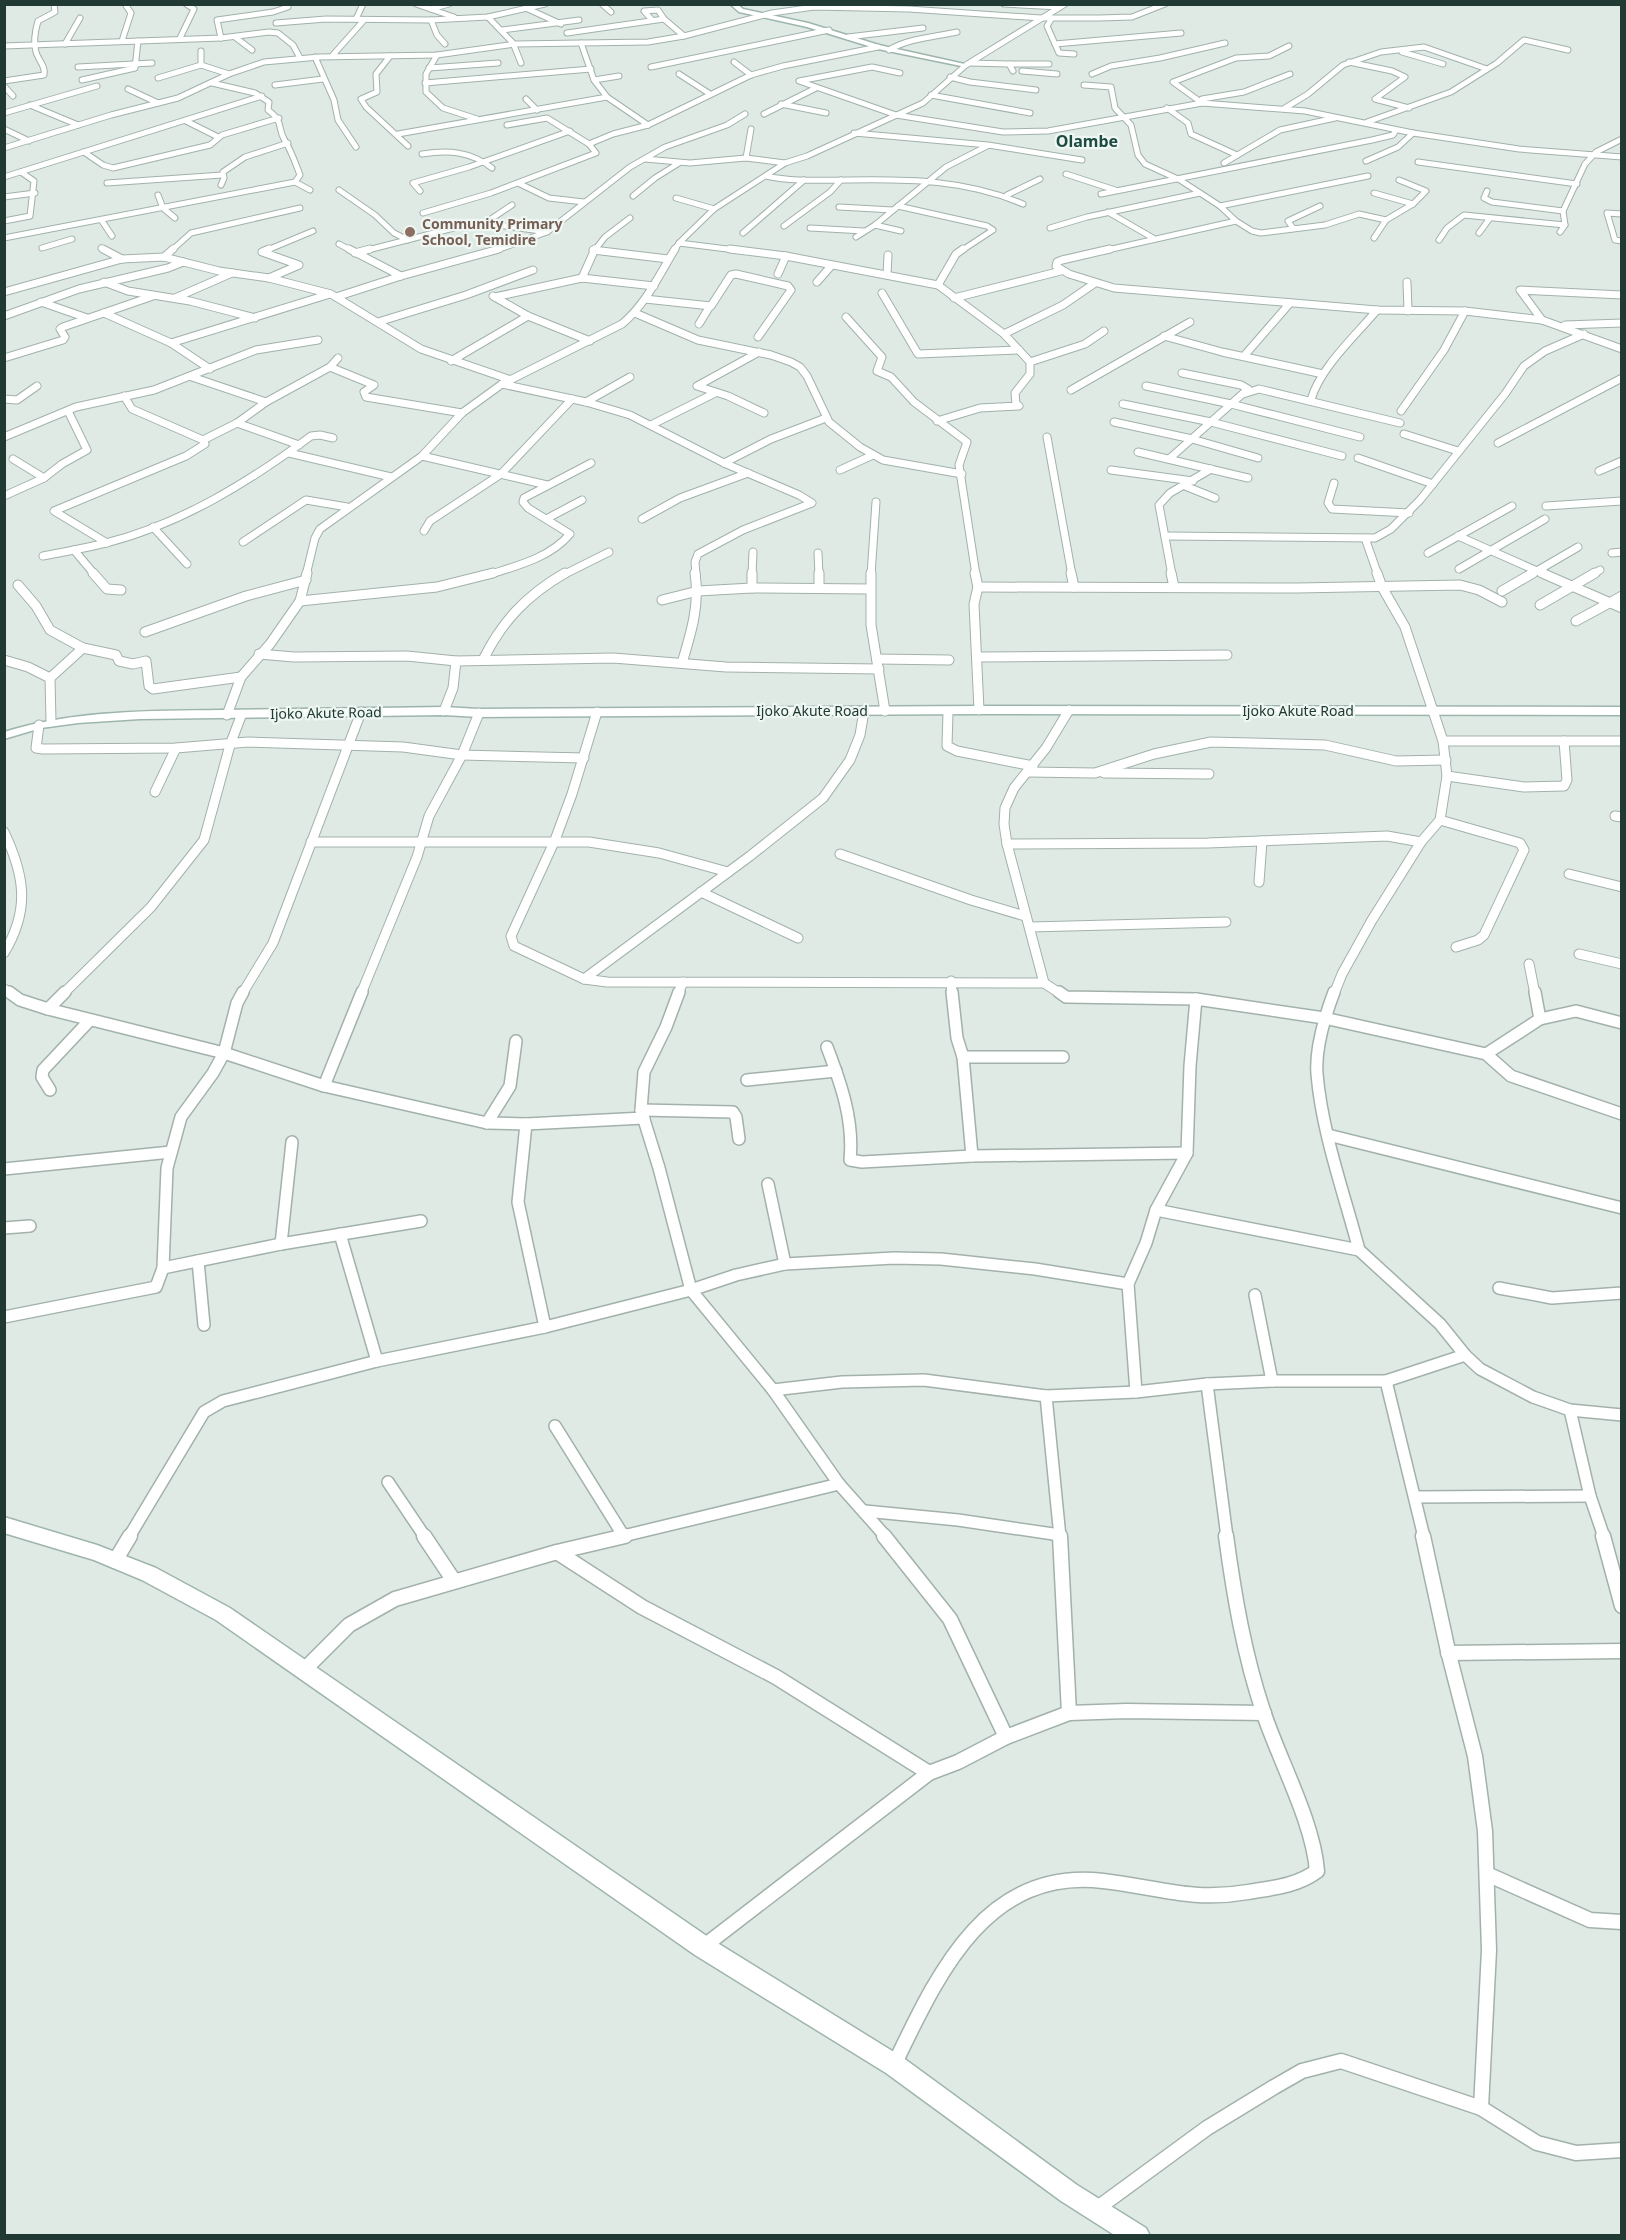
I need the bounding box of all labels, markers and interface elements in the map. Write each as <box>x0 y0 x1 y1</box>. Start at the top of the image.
district label: Olambe <box>1056 130 1118 152</box>
place label: Community Primary School, Temidire <box>422 214 563 249</box>
marker: Community Primary School, Temidire <box>403 225 417 239</box>
street label: Ijoko Akute Road <box>756 701 868 720</box>
street label: Ijoko Akute Road <box>1242 701 1354 720</box>
street label: Ijoko Akute Road <box>270 702 382 723</box>

